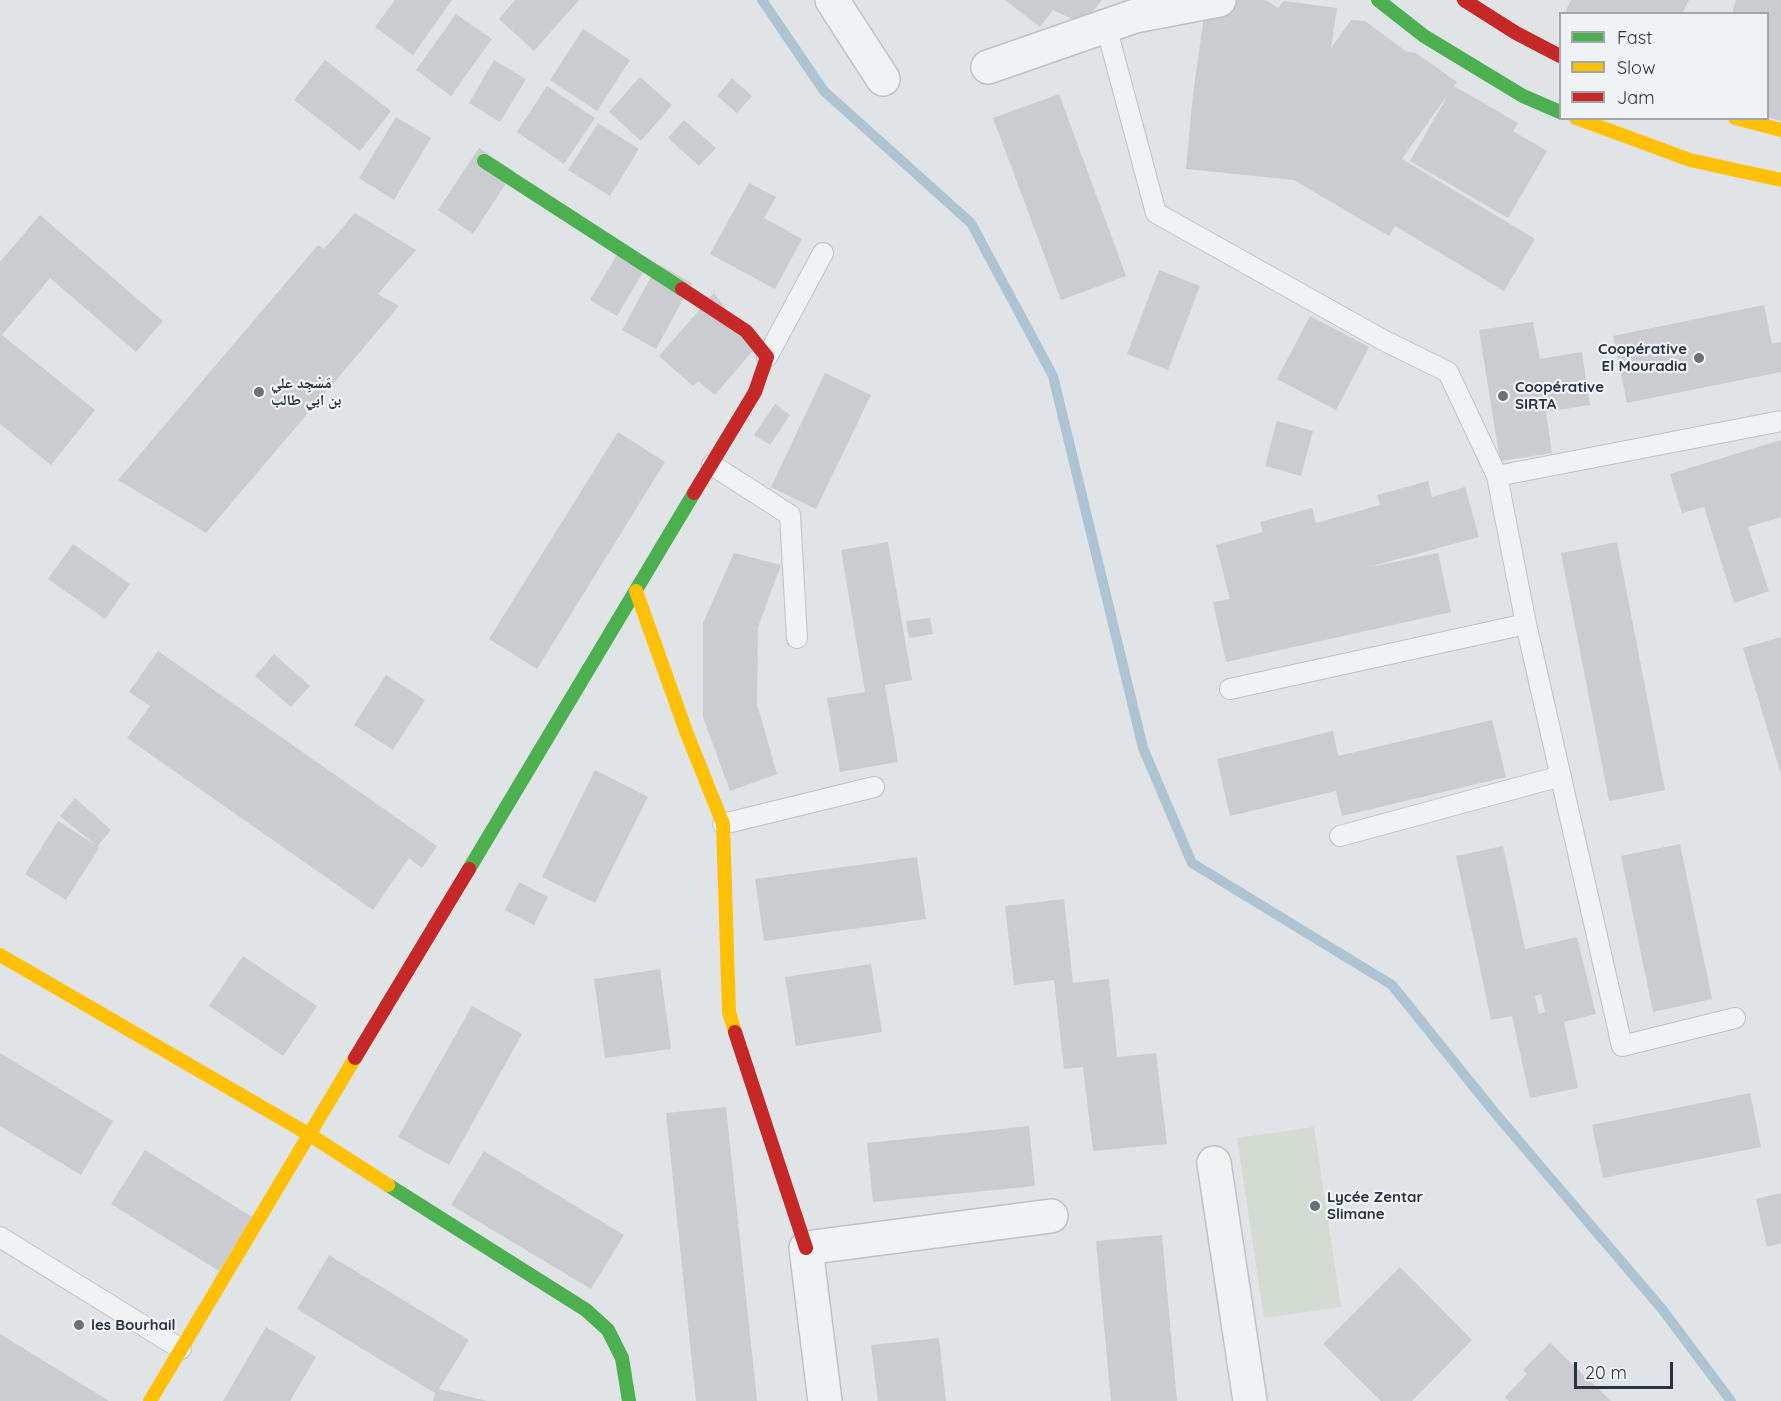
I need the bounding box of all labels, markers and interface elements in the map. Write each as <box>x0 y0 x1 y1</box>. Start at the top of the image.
legend <box>1559 12 1769 120</box>
text: Fast <box>1617 26 1652 49</box>
text: Slow <box>1617 56 1655 79</box>
text: Jam <box>1617 86 1655 109</box>
place label: Coopérative El Mouradia <box>1598 340 1687 375</box>
marker: Coopérative El Mouradia <box>1692 351 1706 365</box>
place label: مَسْجِد علي بن ابي طالب <box>271 374 341 409</box>
place label: Coopérative SIRTA <box>1515 378 1604 413</box>
marker: مَسْجِد علي بن ابي طالب <box>252 385 266 399</box>
marker: Coopérative SIRTA <box>1496 389 1510 403</box>
place label: Lycée Zentar Slimane <box>1327 1188 1423 1223</box>
marker: Lycée Zentar Slimane <box>1308 1199 1322 1213</box>
place label: les Bourhail <box>91 1316 175 1334</box>
marker: les Bourhail <box>72 1318 86 1332</box>
scale bar <box>1577 1350 1676 1388</box>
text: 20 m <box>1585 1361 1627 1384</box>

